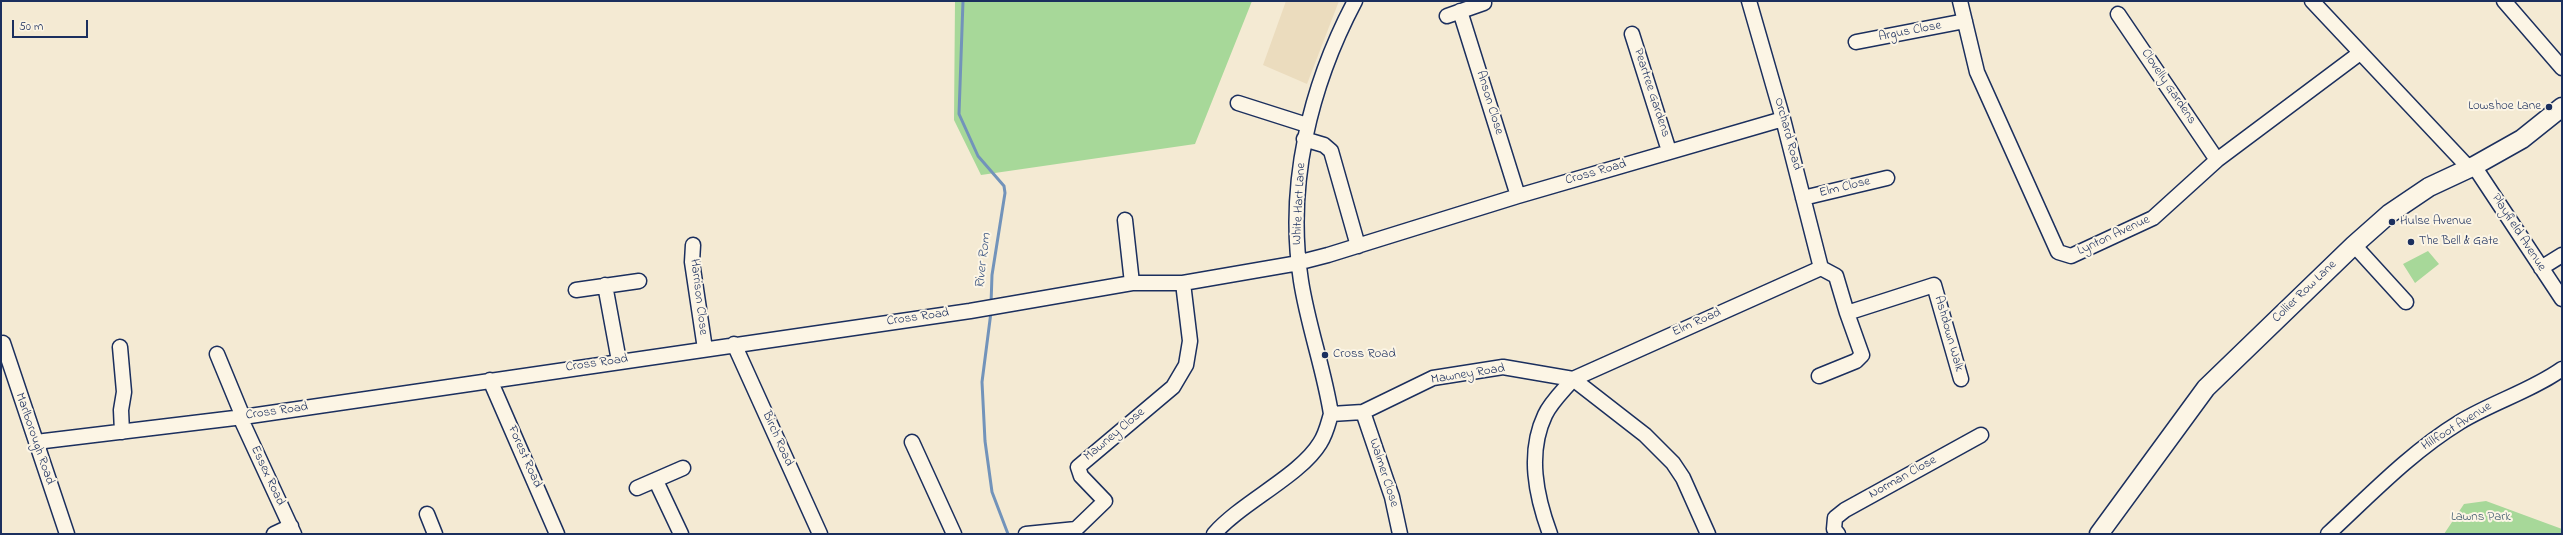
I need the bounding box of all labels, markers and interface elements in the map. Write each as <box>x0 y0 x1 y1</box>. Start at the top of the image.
scale bar <box>14 12 90 38</box>
text: 50 m <box>19 18 43 36</box>
street label: Argus Close <box>1877 18 1943 46</box>
street label: Clovelly Gardens <box>2137 46 2199 128</box>
street label: Peartree Gardens <box>1629 47 1673 139</box>
street label: Anson Close <box>1472 69 1506 137</box>
street label: Orchard Road <box>1770 96 1804 172</box>
place label: Lowshoe Lane <box>2468 99 2541 115</box>
marker: Lowshoe Lane <box>2544 102 2554 112</box>
street label: Cross Road <box>1564 157 1628 189</box>
street label: White Hart Lane <box>1290 162 1310 246</box>
street label: Elm Close <box>1818 174 1872 202</box>
street label: Playfield Avenue <box>2487 191 2549 275</box>
street label: Lynton Avenue <box>2075 212 2153 260</box>
place label: Hulse Avenue <box>2400 214 2472 230</box>
marker: Hulse Avenue <box>2387 217 2397 227</box>
water label: River Rom <box>972 232 996 290</box>
place label: The Bell & Gate <box>2419 234 2498 250</box>
marker: The Bell & Gate <box>2406 237 2416 247</box>
street label: Harrison Close <box>686 258 710 336</box>
street label: Collier Row Lane <box>2270 258 2340 326</box>
street label: Ashdown Walk <box>1930 294 1966 374</box>
street label: Elm Road <box>1670 305 1724 341</box>
street label: Cross Road <box>886 306 950 330</box>
place label: Cross Road <box>1333 347 1396 363</box>
marker: Cross Road <box>1320 350 1330 360</box>
street label: Cross Road <box>565 352 629 376</box>
street label: Mawney Road <box>1430 361 1506 389</box>
street label: Marlborough Road <box>11 391 57 487</box>
street label: Hillfoot Avenue <box>2419 399 2495 455</box>
street label: Cross Road <box>245 400 309 424</box>
street label: Mawney Close <box>1081 405 1149 465</box>
street label: Birch Road <box>758 409 796 469</box>
street label: Forest Road <box>503 424 545 490</box>
street label: Walmer Close <box>1365 437 1401 509</box>
street label: Essex Road <box>246 444 288 508</box>
street label: Norman Close <box>1866 453 1940 503</box>
park label: Lawns Park <box>2451 510 2511 526</box>

